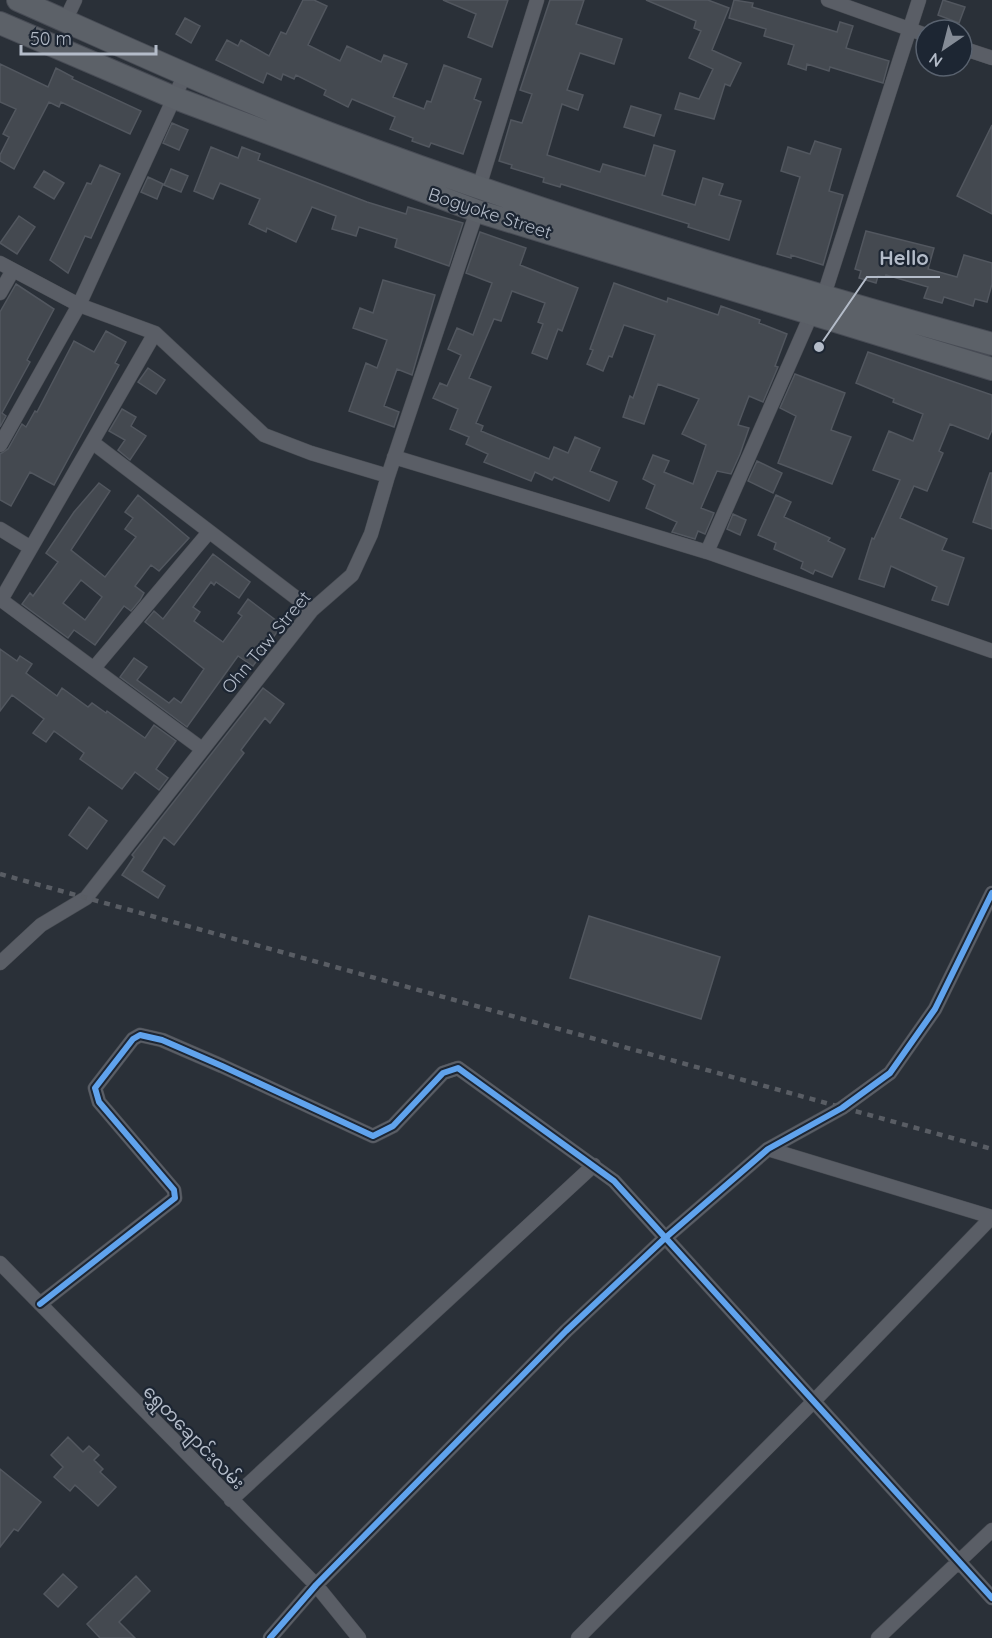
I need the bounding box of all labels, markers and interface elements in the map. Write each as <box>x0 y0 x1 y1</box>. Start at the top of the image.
scale bar <box>21 18 156 56</box>
north arrow <box>914 18 974 78</box>
text: 50 m <box>30 27 72 50</box>
text: N <box>925 49 946 72</box>
street label: Bogyoke Street <box>425 182 555 244</box>
callout: Hello <box>867 239 940 277</box>
text: Hello <box>879 245 929 270</box>
street label: Ohn Taw Street <box>216 586 316 698</box>
street label: ရွှေတချောင်းလမ်း <box>135 1379 250 1497</box>

